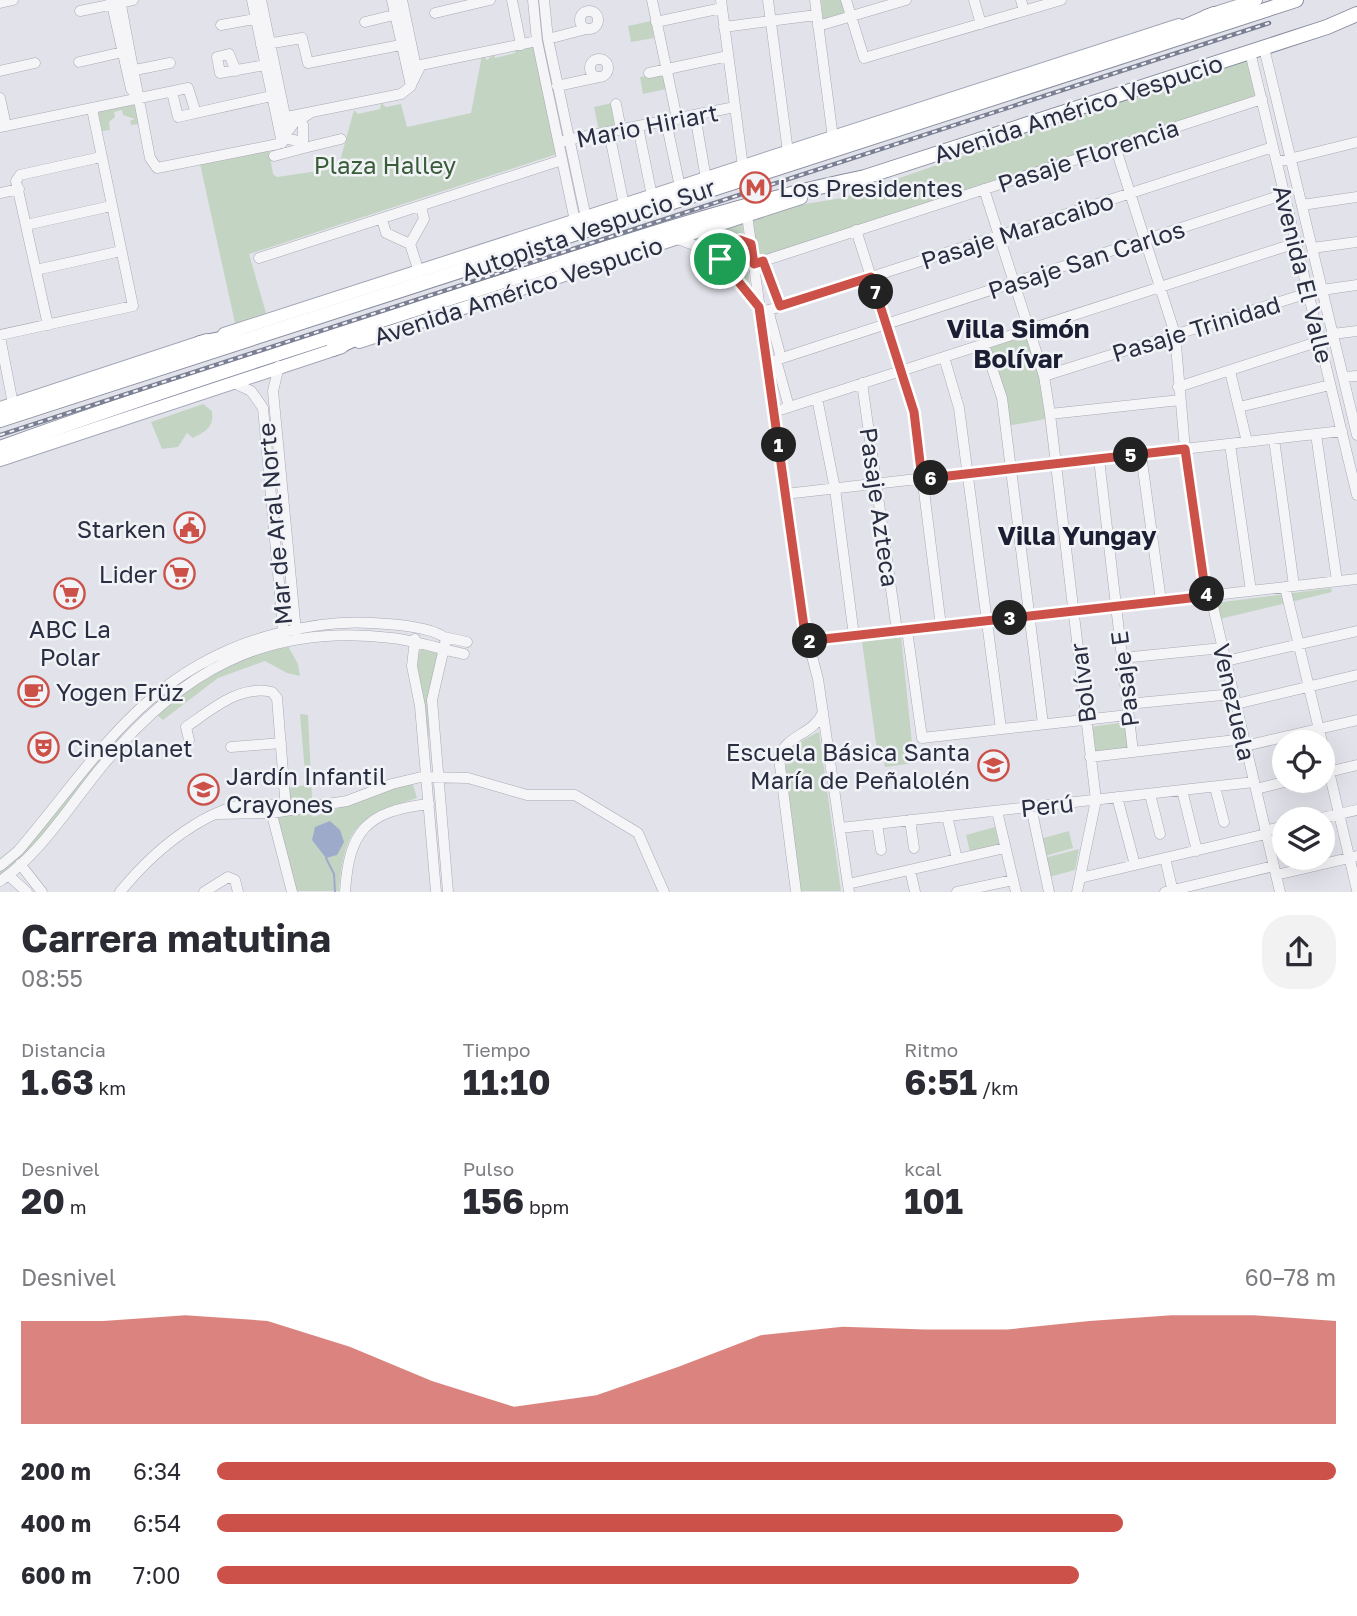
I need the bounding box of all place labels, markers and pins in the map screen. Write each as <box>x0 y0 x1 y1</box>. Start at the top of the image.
metro station icon: Los Presidentes <box>739 170 773 204</box>
place label: Los Presidentes <box>779 173 963 202</box>
pin <box>690 229 750 289</box>
pin: 7 <box>858 274 894 310</box>
pin: 1 <box>762 428 796 462</box>
pin: 5 <box>1114 438 1148 472</box>
pin: 6 <box>914 461 948 496</box>
public building icon: Starken <box>172 511 206 545</box>
place label: Starken <box>77 514 166 543</box>
supermarket icon: Lider <box>163 556 197 590</box>
place label: Lider <box>99 559 157 588</box>
pin: 4 <box>1190 576 1224 612</box>
supermarket icon: ABC La Polar <box>53 577 87 611</box>
pin: 3 <box>992 600 1028 636</box>
place label: ABC La Polar <box>29 614 111 671</box>
pin: 2 <box>792 624 828 658</box>
cafe icon: Yogen Früz <box>16 674 50 708</box>
place label: Yogen Früz <box>56 677 184 706</box>
theatre icon: Cineplanet <box>27 730 61 764</box>
place label: Cineplanet <box>67 733 193 762</box>
place label: Escuela Básica Santa María de Peñalolén <box>726 737 970 794</box>
school or university icon: Escuela Básica Santa María de Peñalolén <box>976 748 1010 782</box>
place label: Jardín Infantil Crayones <box>226 761 386 818</box>
school or university icon: Jardín Infantil Crayones <box>186 772 220 806</box>

